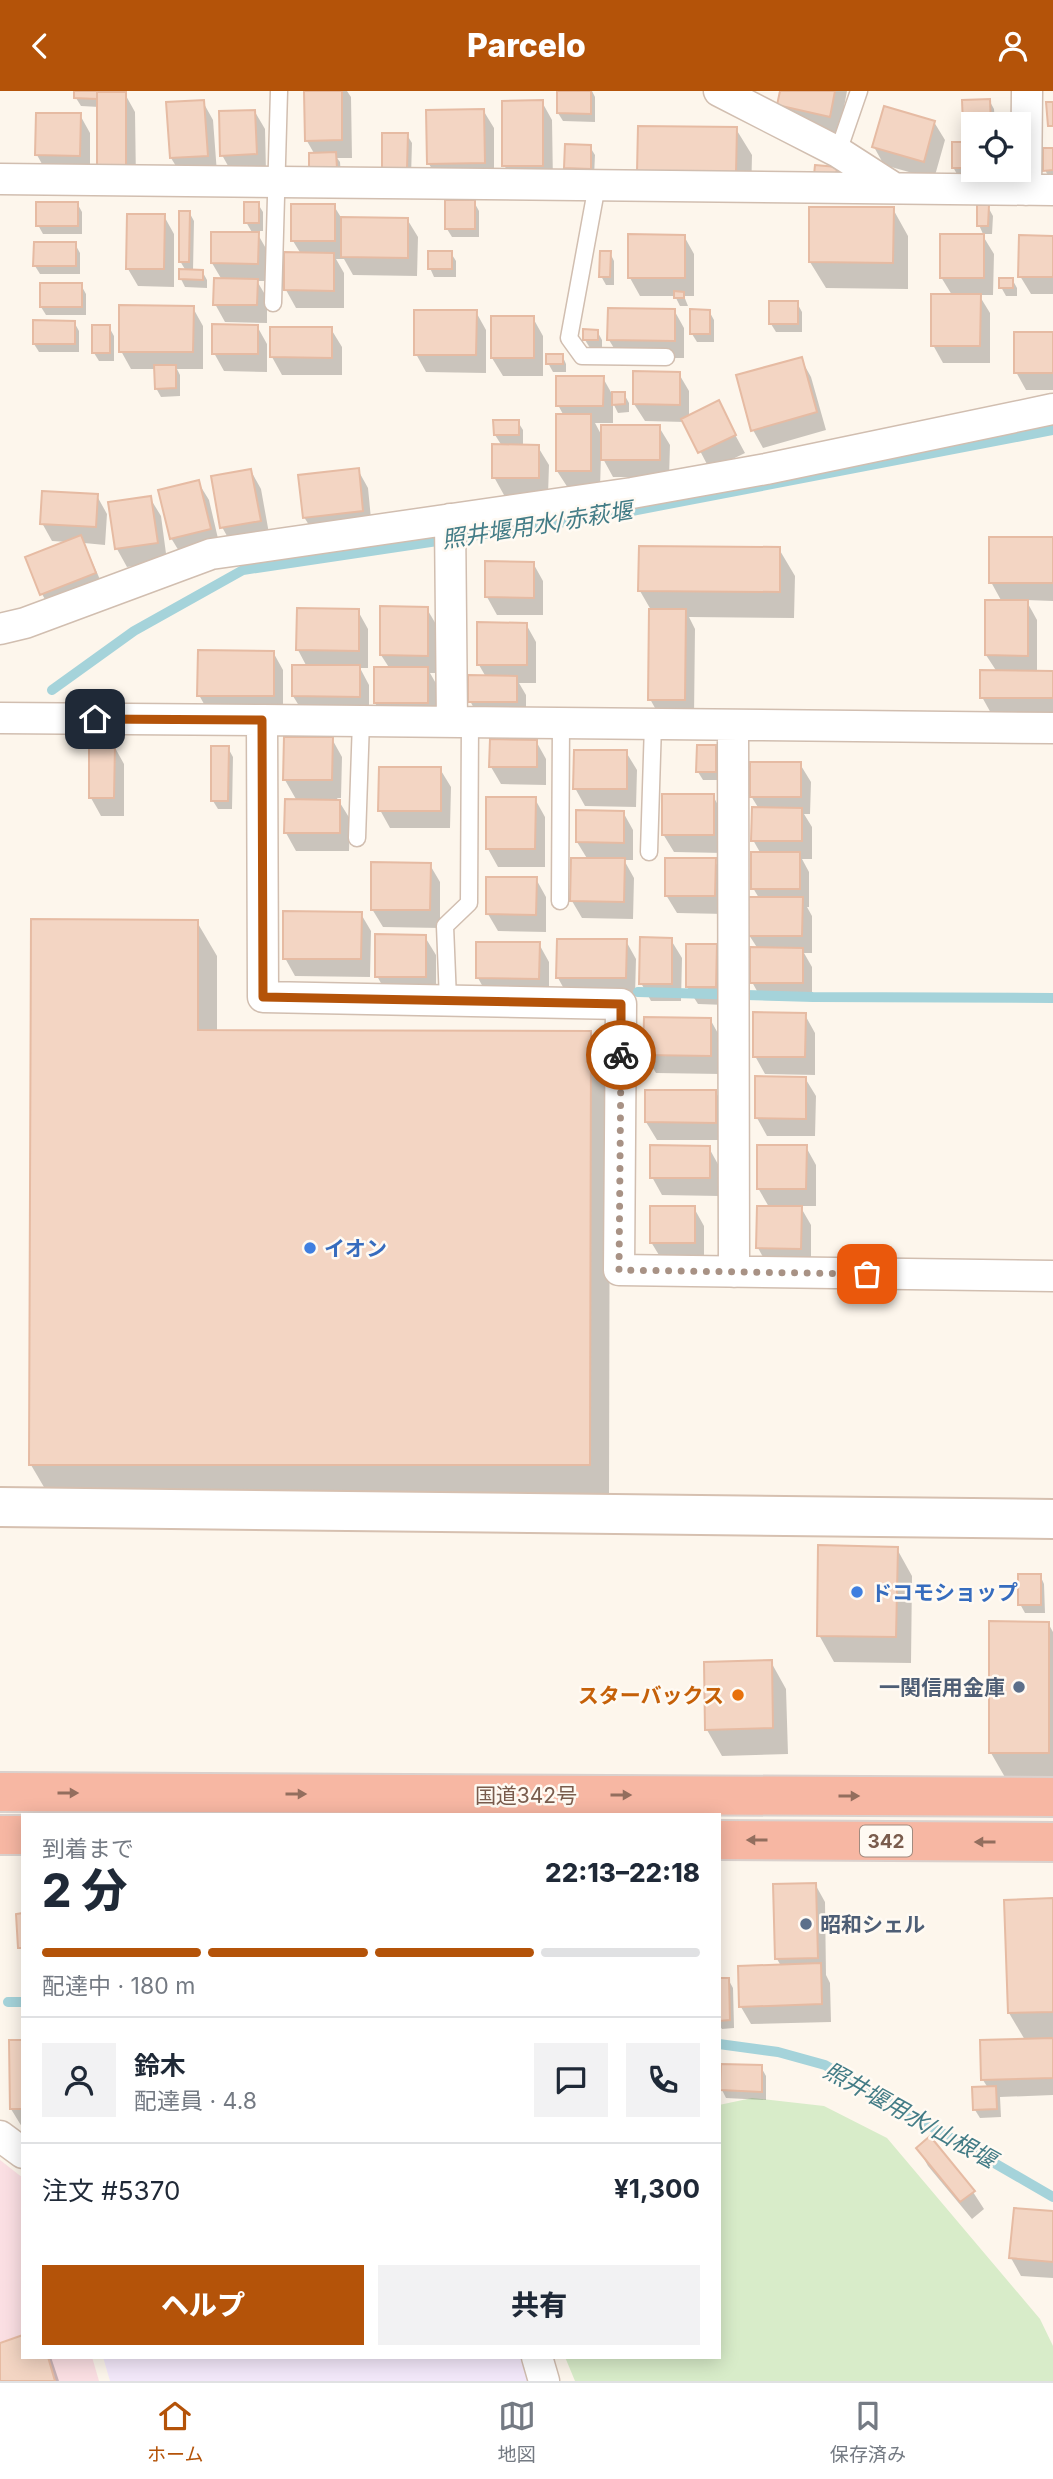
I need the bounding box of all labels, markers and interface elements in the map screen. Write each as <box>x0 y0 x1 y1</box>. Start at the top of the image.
text: Parcelo <box>467 26 586 65</box>
icon: back <box>21 27 59 65</box>
icon: person <box>994 27 1032 65</box>
map controls <box>961 112 1031 182</box>
button: locate <box>961 112 1031 182</box>
water label: 照井堰用水/赤萩堰 <box>440 496 638 554</box>
pin <box>65 689 125 749</box>
icon: home <box>76 700 114 738</box>
courier <box>586 1020 656 1090</box>
icon: bike <box>602 1036 640 1074</box>
place label: イオン <box>324 1236 387 1261</box>
marker: イオン <box>302 1240 318 1256</box>
pin <box>837 1244 897 1304</box>
icon: bag <box>848 1255 886 1293</box>
place label: ドコモショップ <box>871 1580 1018 1605</box>
marker: ドコモショップ <box>849 1584 865 1600</box>
place label: 一関信用金庫 <box>879 1675 1005 1700</box>
marker: 一関信用金庫 <box>1011 1679 1027 1695</box>
place label: スターバックス <box>578 1683 724 1708</box>
marker: スターバックス <box>730 1687 746 1703</box>
street label: 国道342号 <box>475 1783 577 1808</box>
one-way arrow <box>57 1787 79 1799</box>
one-way arrow <box>285 1788 307 1800</box>
one-way arrow <box>610 1789 632 1801</box>
one-way arrow <box>838 1790 860 1802</box>
road number: 342 <box>860 1825 912 1857</box>
one-way arrow <box>746 1834 768 1846</box>
text: 到着まで <box>42 1835 134 1863</box>
one-way arrow <box>974 1836 996 1848</box>
text: 22:13–22:18 <box>545 1857 700 1888</box>
text: 2 分 <box>42 1862 127 1918</box>
place label: 昭和シェル <box>820 1912 925 1937</box>
marker: 昭和シェル <box>798 1916 814 1932</box>
text: 配達中 · 180 m <box>42 1972 195 2000</box>
button: person <box>42 2043 116 2117</box>
button: chat <box>534 2043 608 2117</box>
button: phone <box>626 2043 700 2117</box>
text: 鈴木 <box>134 2050 186 2081</box>
water label: 照井堰用水/山根堰 <box>819 2056 1004 2176</box>
text: 配達員 · 4.8 <box>134 2087 257 2115</box>
text: ¥1,300 <box>614 2173 700 2204</box>
text: 注文 #5370 <box>42 2175 180 2206</box>
button: ヘルプ <box>42 2265 364 2345</box>
button: 共有 <box>378 2265 700 2345</box>
tab: ホーム <box>147 2397 204 2466</box>
tab: 地図 <box>498 2397 536 2466</box>
tab: 保存済み <box>830 2397 906 2466</box>

